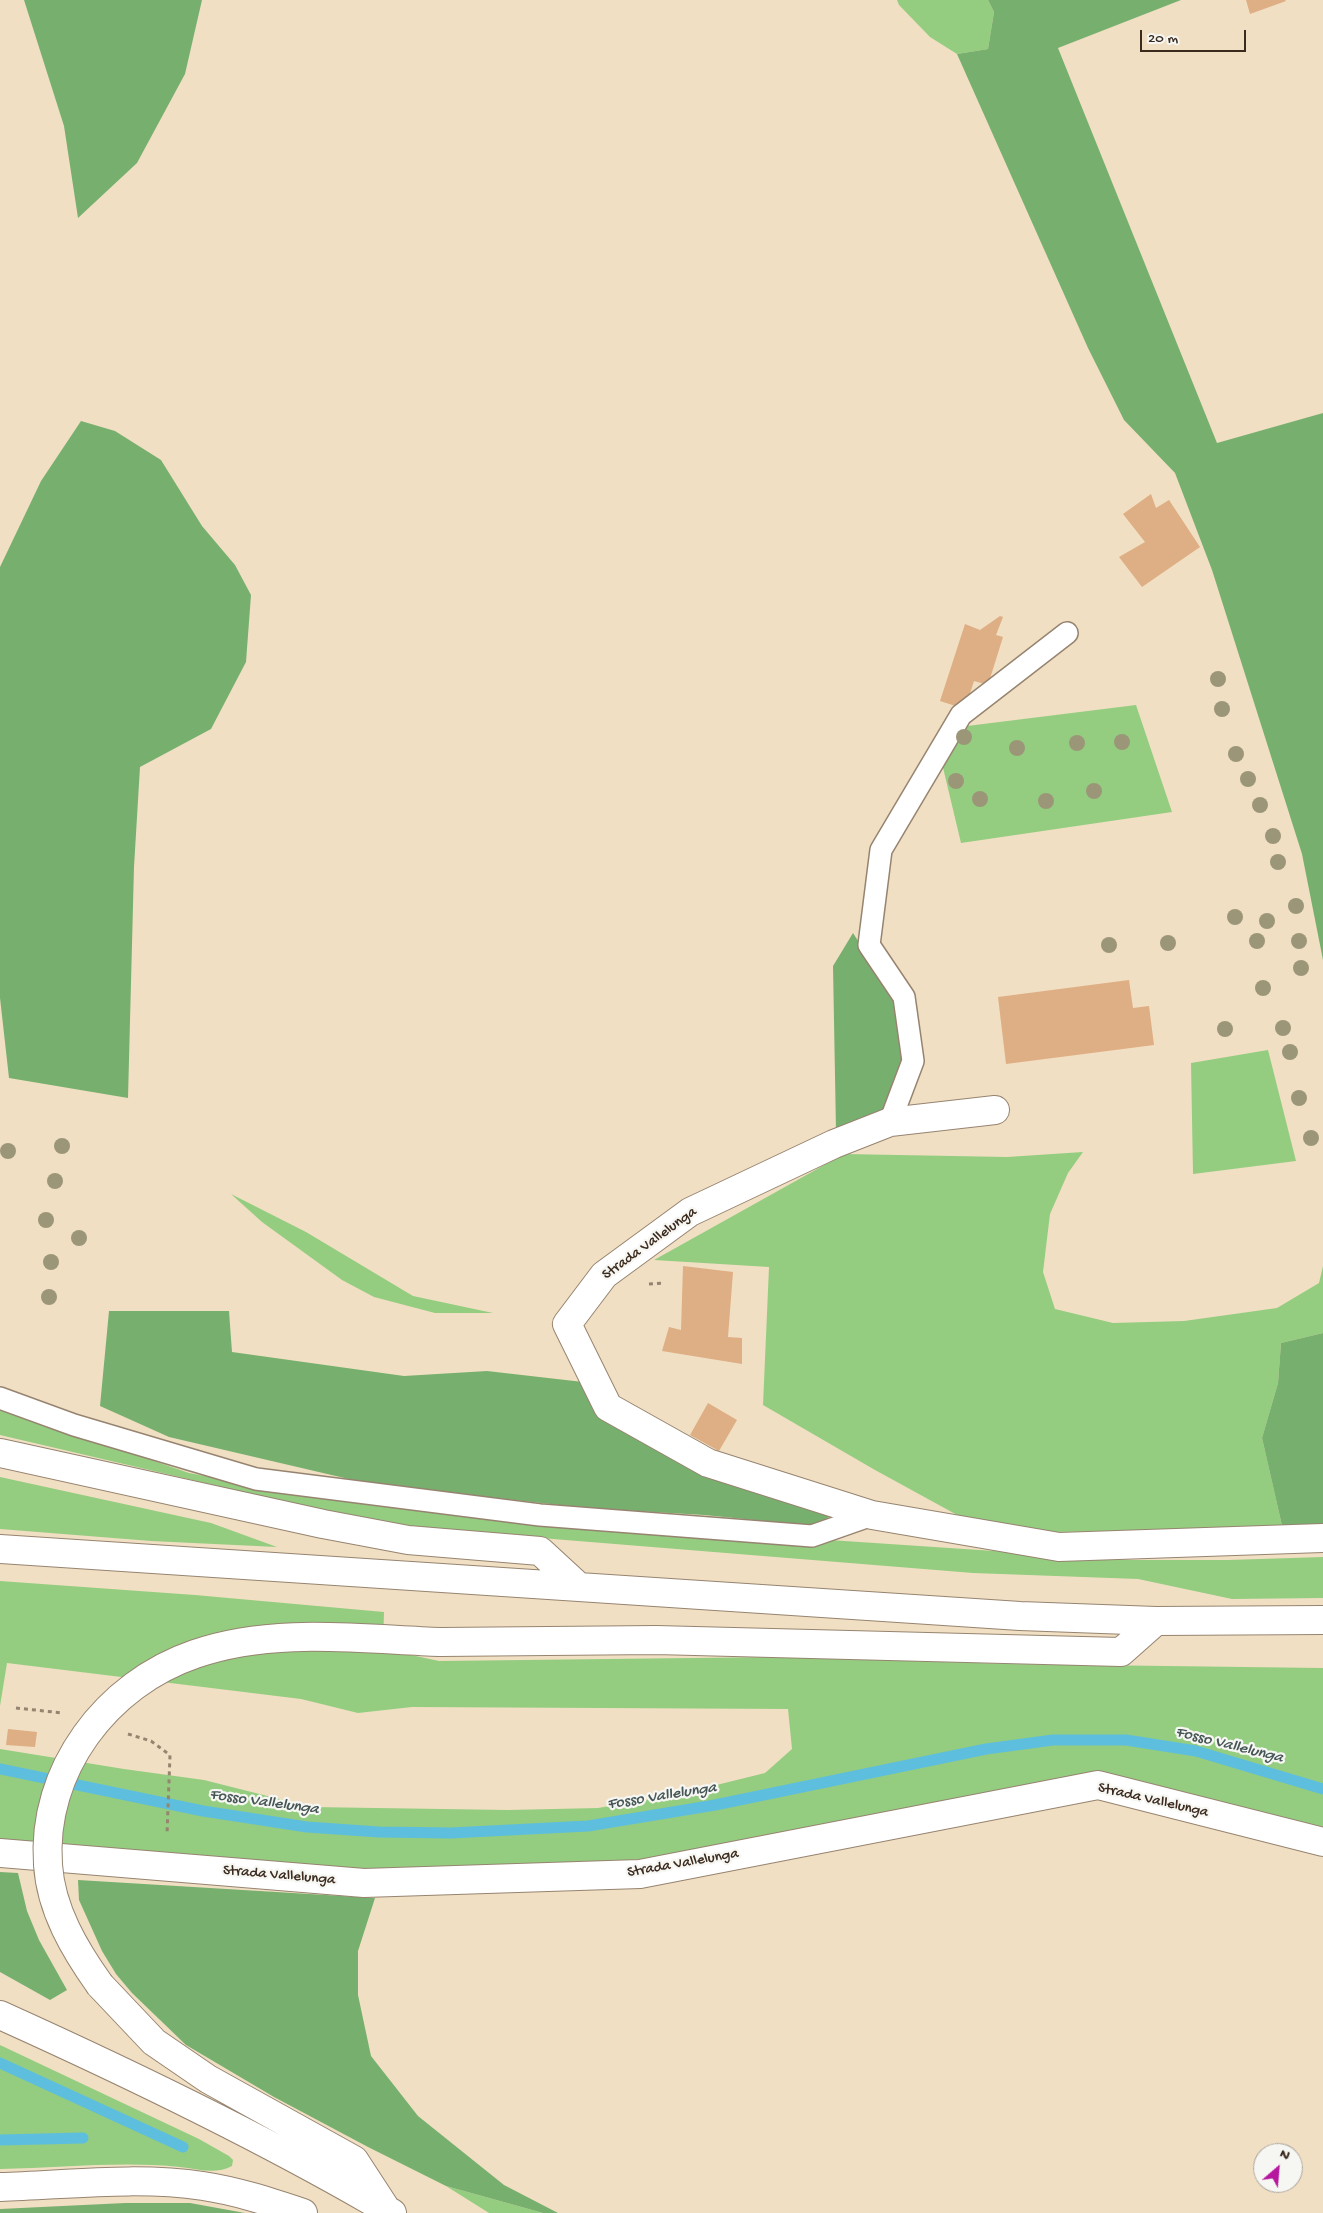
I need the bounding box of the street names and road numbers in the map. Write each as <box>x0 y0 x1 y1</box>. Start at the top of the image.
street label: Strada Vallelunga <box>599 1204 701 1284</box>
street label: Strada Vallelunga <box>1096 1780 1210 1822</box>
street label: Strada Vallelunga <box>626 1845 740 1883</box>
street label: Strada Vallelunga <box>222 1862 336 1890</box>

